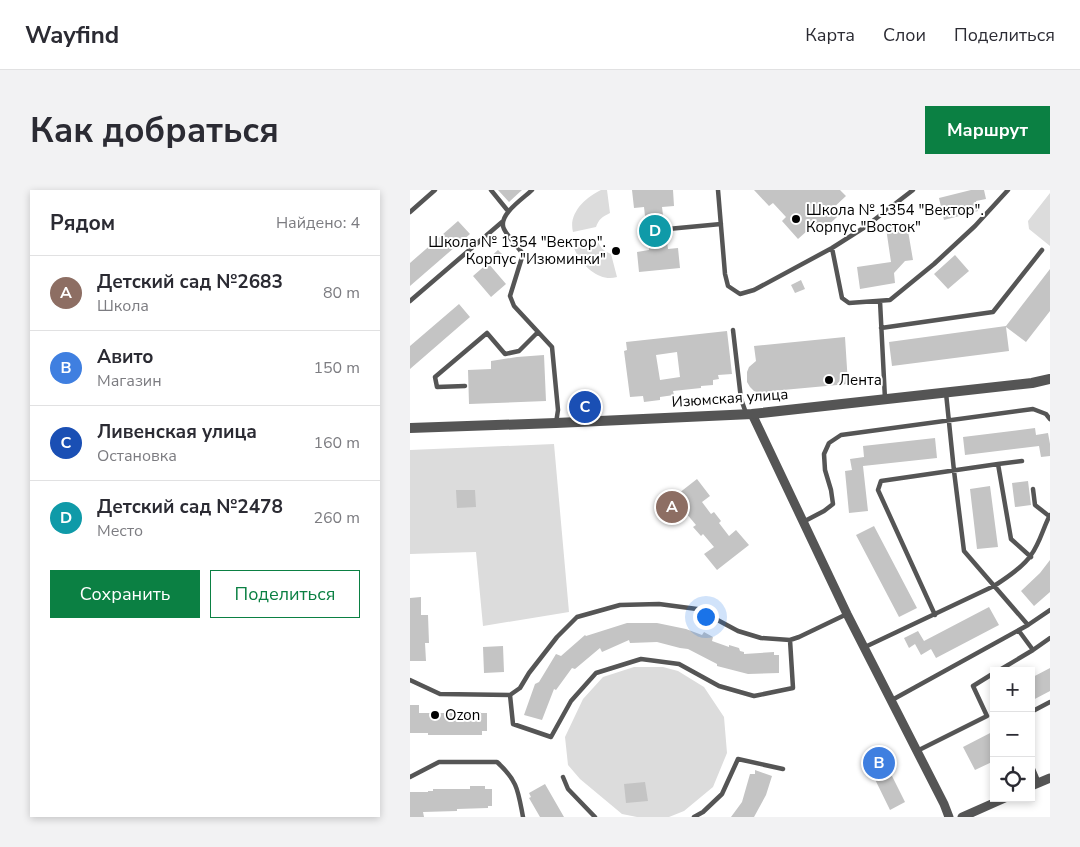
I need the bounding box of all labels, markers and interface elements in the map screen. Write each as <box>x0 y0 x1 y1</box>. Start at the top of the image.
text: Wayfind <box>25 19 119 51</box>
text: Карта <box>805 23 855 47</box>
text: Слои <box>883 23 926 47</box>
text: Поделиться <box>954 23 1055 47</box>
button: Маршрут <box>925 106 1050 154</box>
text: Как добраться <box>30 107 279 154</box>
place label: Школа № 1354 "Вектор". Корпус "Восток" <box>806 200 984 237</box>
text: Рядом <box>50 209 115 237</box>
text: Найдено: 4 <box>276 212 360 234</box>
pin: D <box>639 212 671 250</box>
marker: Школа № 1354 "Вектор". Корпус "Восток" <box>790 213 802 225</box>
place label: Школа № 1354 "Вектор". Корпус "Изюминки" <box>428 232 606 269</box>
marker: Школа № 1354 "Вектор". Корпус "Изюминки" <box>610 245 622 257</box>
text: Детский сад №2683 <box>97 269 283 295</box>
text: A <box>60 282 72 304</box>
text: 80 m <box>323 282 360 304</box>
text: Школа <box>97 295 149 317</box>
text: Авито <box>97 344 154 370</box>
text: B <box>60 357 72 379</box>
text: 150 m <box>313 357 360 379</box>
text: Магазин <box>97 370 162 392</box>
place label: Лента <box>839 370 882 390</box>
marker: Лента <box>823 374 835 386</box>
street label: Изюмская улица <box>671 384 789 412</box>
pin: C <box>569 388 601 426</box>
text: Ливенская улица <box>97 419 257 445</box>
text: C <box>61 432 71 454</box>
text: 160 m <box>313 432 360 454</box>
text: Остановка <box>97 445 177 467</box>
pin: A <box>656 488 688 526</box>
text: Детский сад №2478 <box>97 494 283 520</box>
text: D <box>60 507 72 529</box>
text: 260 m <box>313 507 360 529</box>
text: Место <box>97 520 143 542</box>
button: Сохранить <box>50 570 200 618</box>
button: Поделиться <box>210 570 360 618</box>
your location <box>693 604 719 630</box>
map controls <box>990 667 1035 802</box>
button: + <box>990 667 1035 712</box>
place label: Ozon <box>445 705 480 725</box>
marker: Ozon <box>429 709 441 721</box>
button: − <box>990 712 1035 757</box>
pin: B <box>863 744 895 782</box>
button: locate <box>990 757 1035 802</box>

